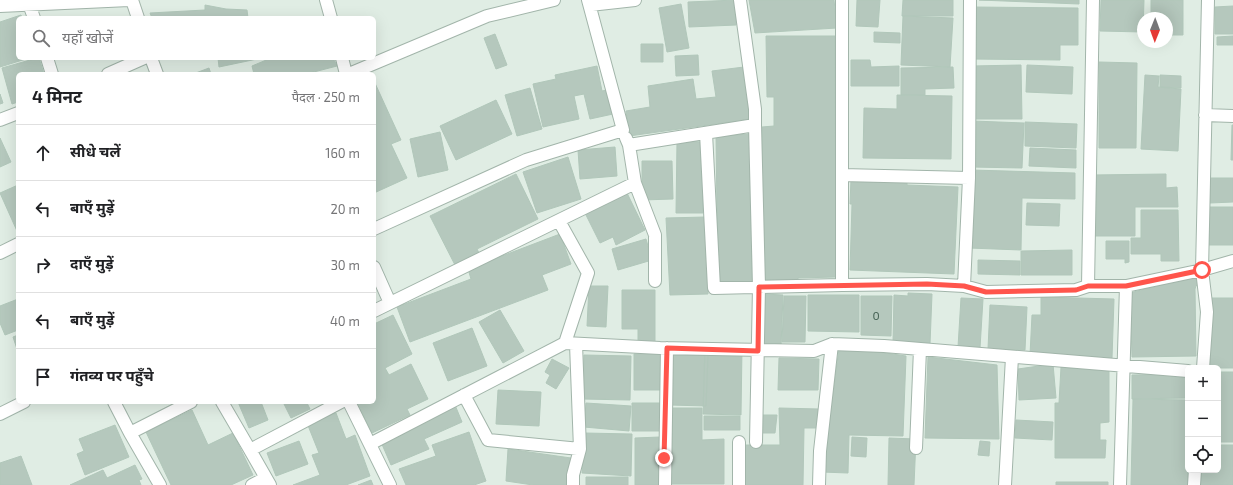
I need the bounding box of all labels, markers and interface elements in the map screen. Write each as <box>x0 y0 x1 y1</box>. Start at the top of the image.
north arrow <box>1137 12 1173 48</box>
search box <box>16 16 376 60</box>
icon: search <box>30 27 52 49</box>
text: यहाँ खोजें <box>62 28 113 46</box>
text: 4 मिनट <box>32 86 82 106</box>
text: पैदल · 250 m <box>292 89 360 105</box>
icon: ahead <box>32 142 54 164</box>
text: सीधे चलें <box>70 142 121 160</box>
text: 160 m <box>325 145 360 161</box>
icon: left <box>32 198 54 220</box>
text: बाएँ मुड़ें <box>70 198 114 216</box>
text: 20 m <box>331 201 360 217</box>
icon: right <box>32 254 54 276</box>
text: दाएँ मुड़ें <box>70 254 114 272</box>
text: 30 m <box>331 257 360 273</box>
route start <box>1193 261 1211 279</box>
house number: 0 <box>872 308 880 322</box>
icon: left <box>32 310 54 332</box>
text: बाएँ मुड़ें <box>70 310 114 328</box>
text: 40 m <box>330 313 360 329</box>
map controls <box>1185 365 1221 473</box>
button: + <box>1185 365 1221 401</box>
icon: arrive <box>32 366 54 388</box>
text: गंतव्य पर पहुँचे <box>70 366 154 384</box>
button: − <box>1185 401 1221 437</box>
button: locate <box>1185 437 1221 473</box>
route end <box>655 449 673 467</box>

